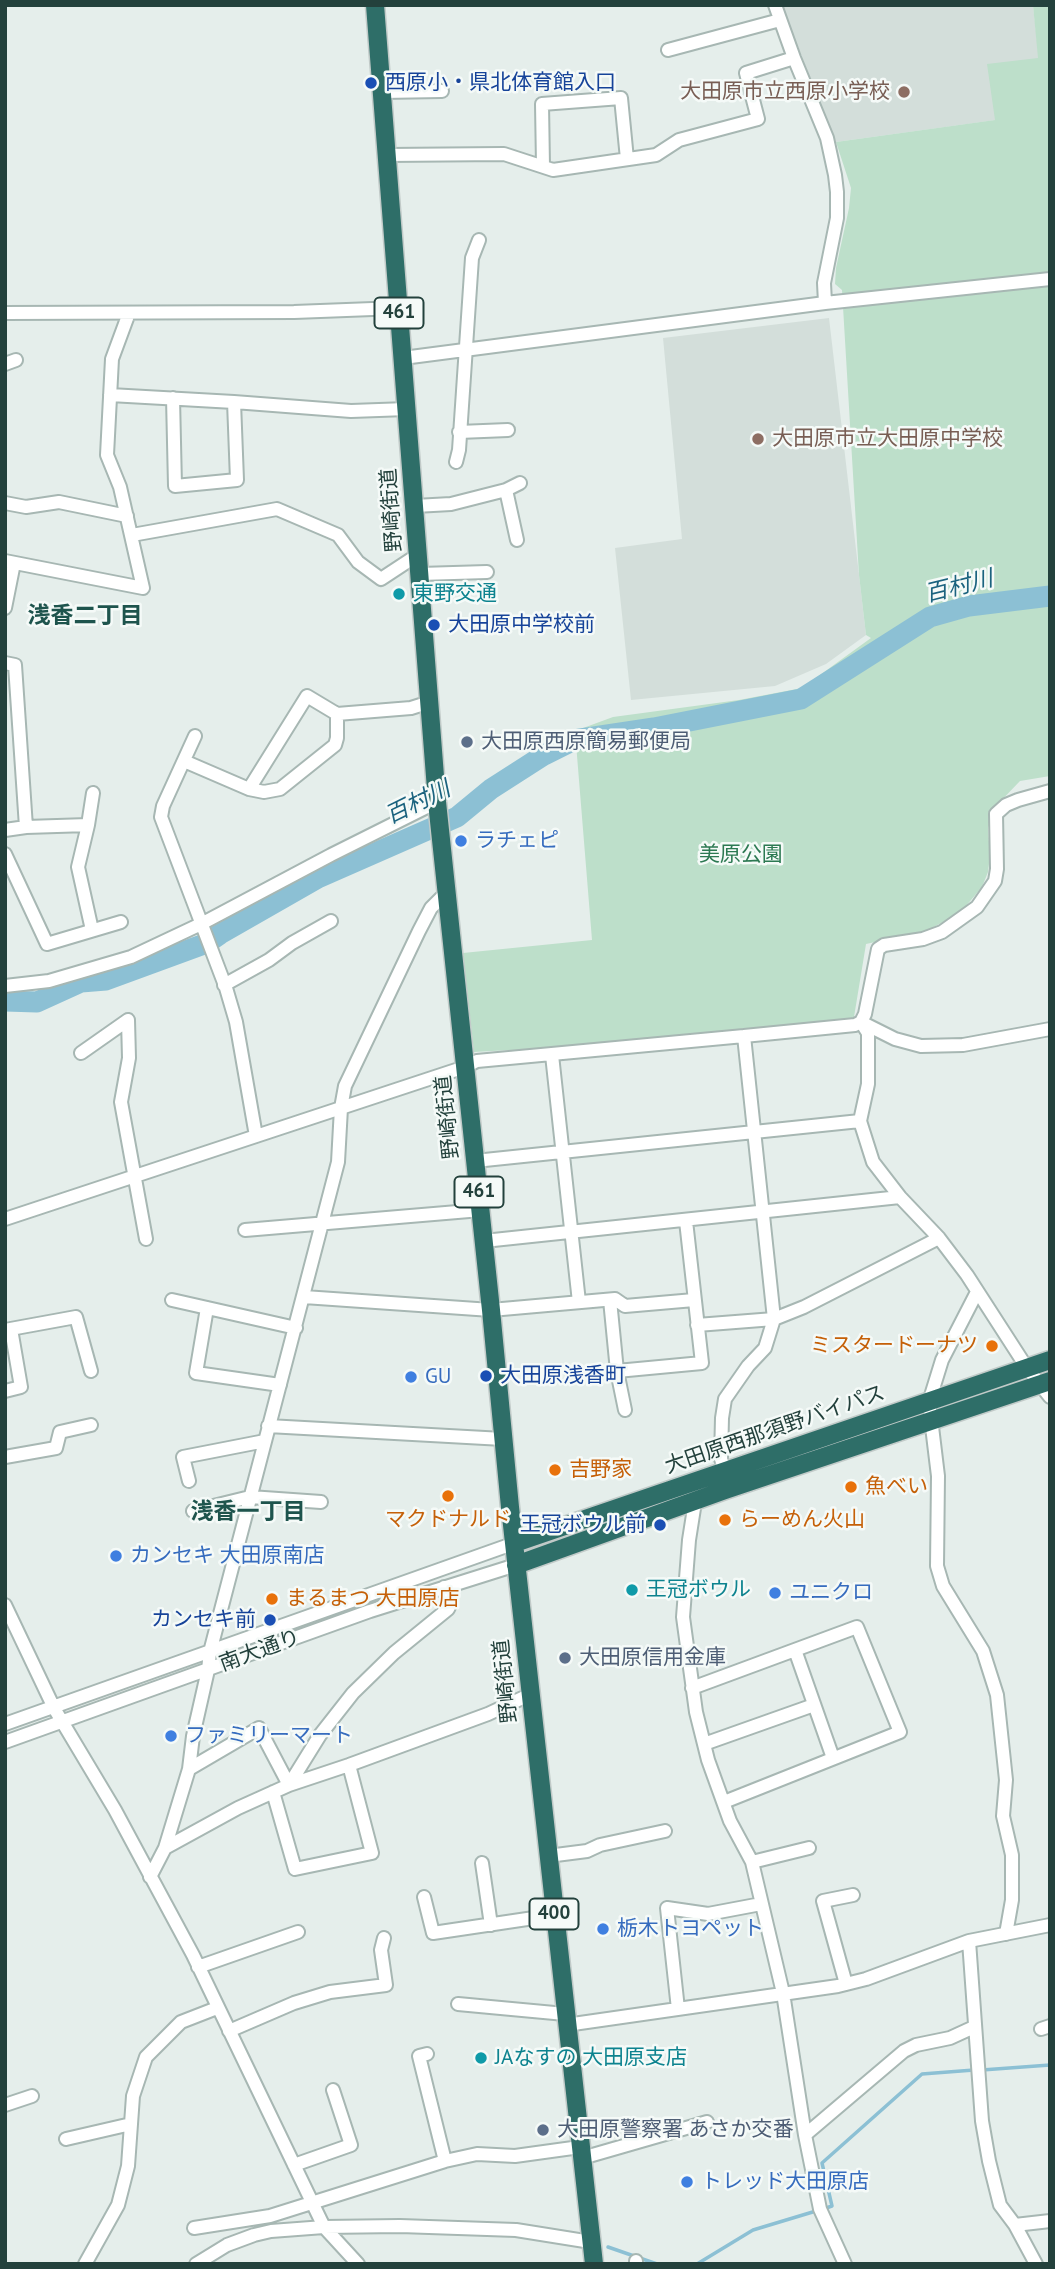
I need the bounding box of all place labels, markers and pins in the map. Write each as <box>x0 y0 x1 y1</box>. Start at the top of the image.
place label: 西原小・県北体育館入口 <box>385 70 616 96</box>
marker: 西原小・県北体育館入口 <box>363 75 379 91</box>
place label: 大田原市立西原小学校 <box>680 79 890 105</box>
marker: 大田原市立西原小学校 <box>896 84 912 100</box>
place label: 大田原市立大田原中学校 <box>772 426 1003 452</box>
marker: 大田原市立大田原中学校 <box>750 431 766 447</box>
place label: 東野交通 <box>413 581 497 607</box>
marker: 東野交通 <box>391 586 407 602</box>
place label: 大田原中学校前 <box>448 612 595 638</box>
marker: 大田原中学校前 <box>426 617 442 633</box>
place label: 大田原西原簡易郵便局 <box>481 729 691 755</box>
marker: 大田原西原簡易郵便局 <box>459 734 475 750</box>
place label: ラチェピ <box>475 828 559 854</box>
marker: ラチェピ <box>453 833 469 849</box>
place label: ミスタードーナツ <box>810 1333 978 1359</box>
marker: ミスタードーナツ <box>984 1338 1000 1354</box>
place label: 大田原浅香町 <box>500 1363 626 1389</box>
place label: GU <box>425 1364 452 1390</box>
marker: 大田原浅香町 <box>478 1368 494 1384</box>
marker: GU <box>403 1369 419 1385</box>
place label: 吉野家 <box>569 1457 632 1483</box>
marker: 吉野家 <box>547 1462 563 1478</box>
place label: 魚べい <box>865 1474 928 1500</box>
marker: 魚べい <box>843 1479 859 1495</box>
marker: マクドナルド <box>440 1488 456 1504</box>
place label: マクドナルド <box>385 1507 511 1533</box>
place label: らーめん火山 <box>739 1507 865 1533</box>
place label: 王冠ボウル前 <box>520 1512 646 1538</box>
marker: らーめん火山 <box>717 1512 733 1528</box>
marker: 王冠ボウル前 <box>652 1517 668 1533</box>
place label: カンセキ 大田原南店 <box>130 1543 325 1569</box>
marker: カンセキ 大田原南店 <box>108 1548 124 1564</box>
place label: 王冠ボウル <box>646 1577 751 1603</box>
place label: ユニクロ <box>789 1580 873 1606</box>
marker: 王冠ボウル <box>624 1582 640 1598</box>
marker: ユニクロ <box>767 1585 783 1601</box>
place label: まるまつ 大田原店 <box>286 1586 460 1612</box>
marker: まるまつ 大田原店 <box>264 1591 280 1607</box>
place label: カンセキ前 <box>151 1607 256 1633</box>
marker: カンセキ前 <box>262 1612 278 1628</box>
place label: 大田原信用金庫 <box>579 1645 726 1671</box>
marker: 大田原信用金庫 <box>557 1650 573 1666</box>
place label: ファミリーマート <box>185 1723 353 1749</box>
marker: ファミリーマート <box>163 1728 179 1744</box>
place label: 栃木トヨペット <box>617 1916 764 1942</box>
marker: 栃木トヨペット <box>595 1921 611 1937</box>
place label: JAなすの 大田原支店 <box>495 2045 687 2071</box>
marker: JAなすの 大田原支店 <box>473 2050 489 2066</box>
place label: 大田原警察署 あさか交番 <box>557 2117 794 2143</box>
marker: 大田原警察署 あさか交番 <box>535 2122 551 2138</box>
place label: トレッド大田原店 <box>701 2169 869 2195</box>
marker: トレッド大田原店 <box>679 2174 695 2190</box>

